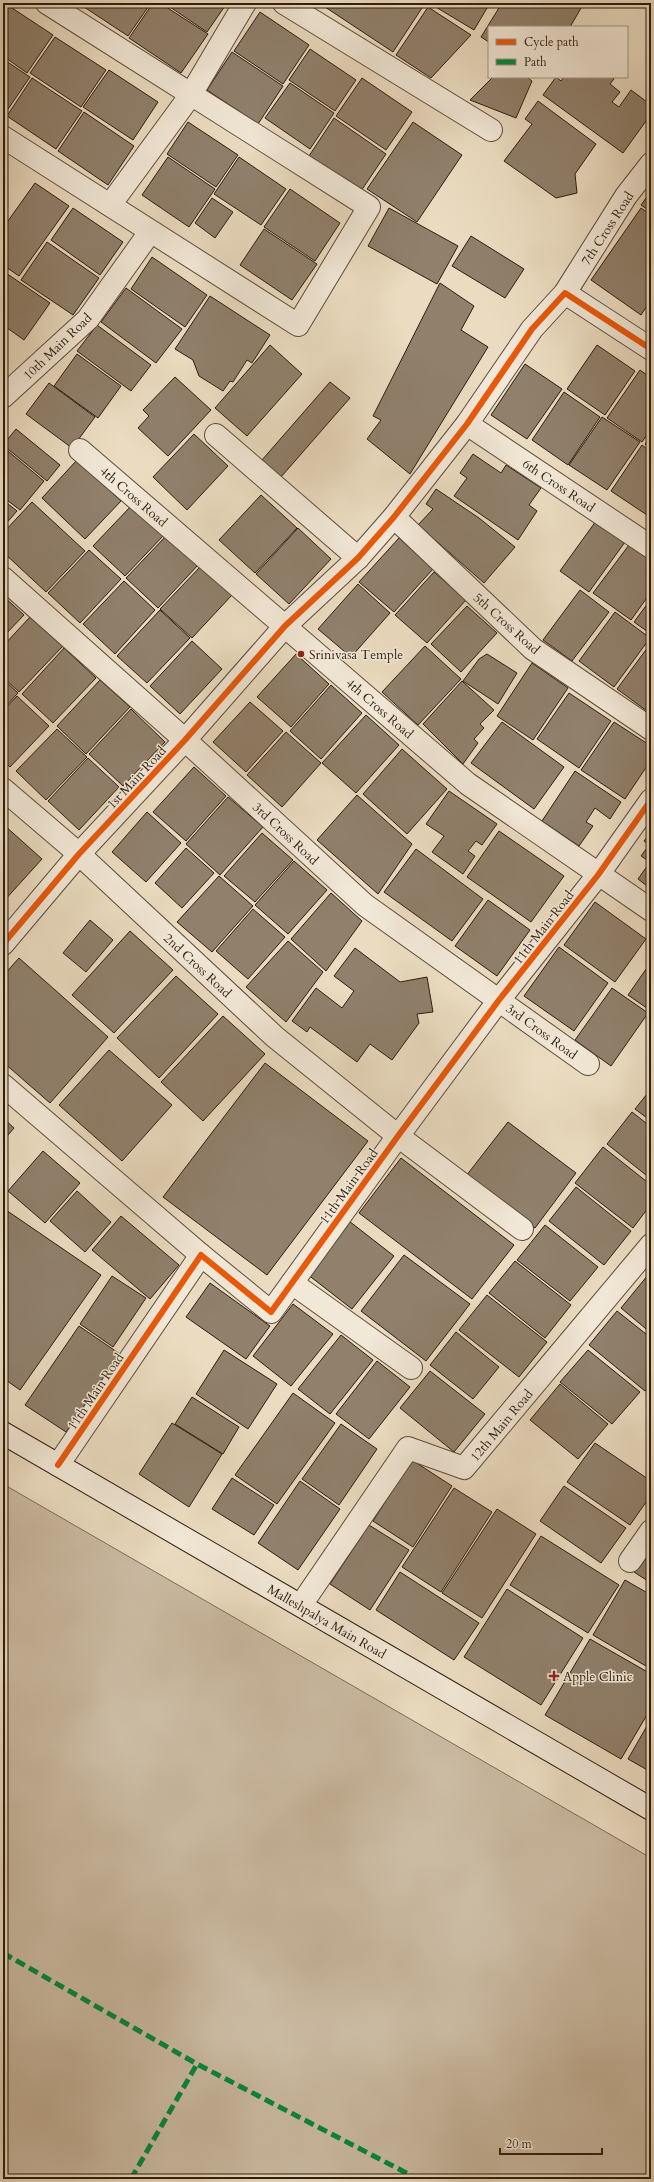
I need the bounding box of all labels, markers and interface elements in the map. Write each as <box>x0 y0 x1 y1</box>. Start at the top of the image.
legend <box>488 26 628 78</box>
text: Cycle path <box>524 34 579 50</box>
text: Path <box>524 54 547 70</box>
street label: 7th Cross Road <box>577 188 638 269</box>
street label: 10th Main Road <box>19 309 96 384</box>
street label: 6th Cross Road <box>519 455 598 517</box>
street label: 4th Cross Road <box>96 462 171 531</box>
street label: 5th Cross Road <box>469 589 544 659</box>
place label: Srinivasa Temple <box>309 646 403 664</box>
marker: Srinivasa Temple <box>296 649 306 659</box>
street label: 4th Cross Road <box>342 674 417 743</box>
street label: 1st Main Road <box>103 742 171 813</box>
street label: 3rd Cross Road <box>248 798 322 869</box>
street label: 11th Main Road <box>509 887 578 968</box>
street label: 2nd Cross Road <box>159 930 235 1002</box>
street label: 3rd Cross Road <box>502 1000 581 1064</box>
street label: 11th Main Road <box>315 1145 382 1228</box>
street label: 11th Main Road <box>63 1350 128 1433</box>
street label: 12th Main Road <box>466 1386 537 1466</box>
street label: Malleshpalya Main Road <box>264 1580 389 1663</box>
place label: Apple Clinic <box>563 1668 633 1686</box>
marker: Apple Clinic <box>548 1670 560 1682</box>
scale bar <box>500 2130 602 2156</box>
text: 20 m <box>506 2136 533 2152</box>

